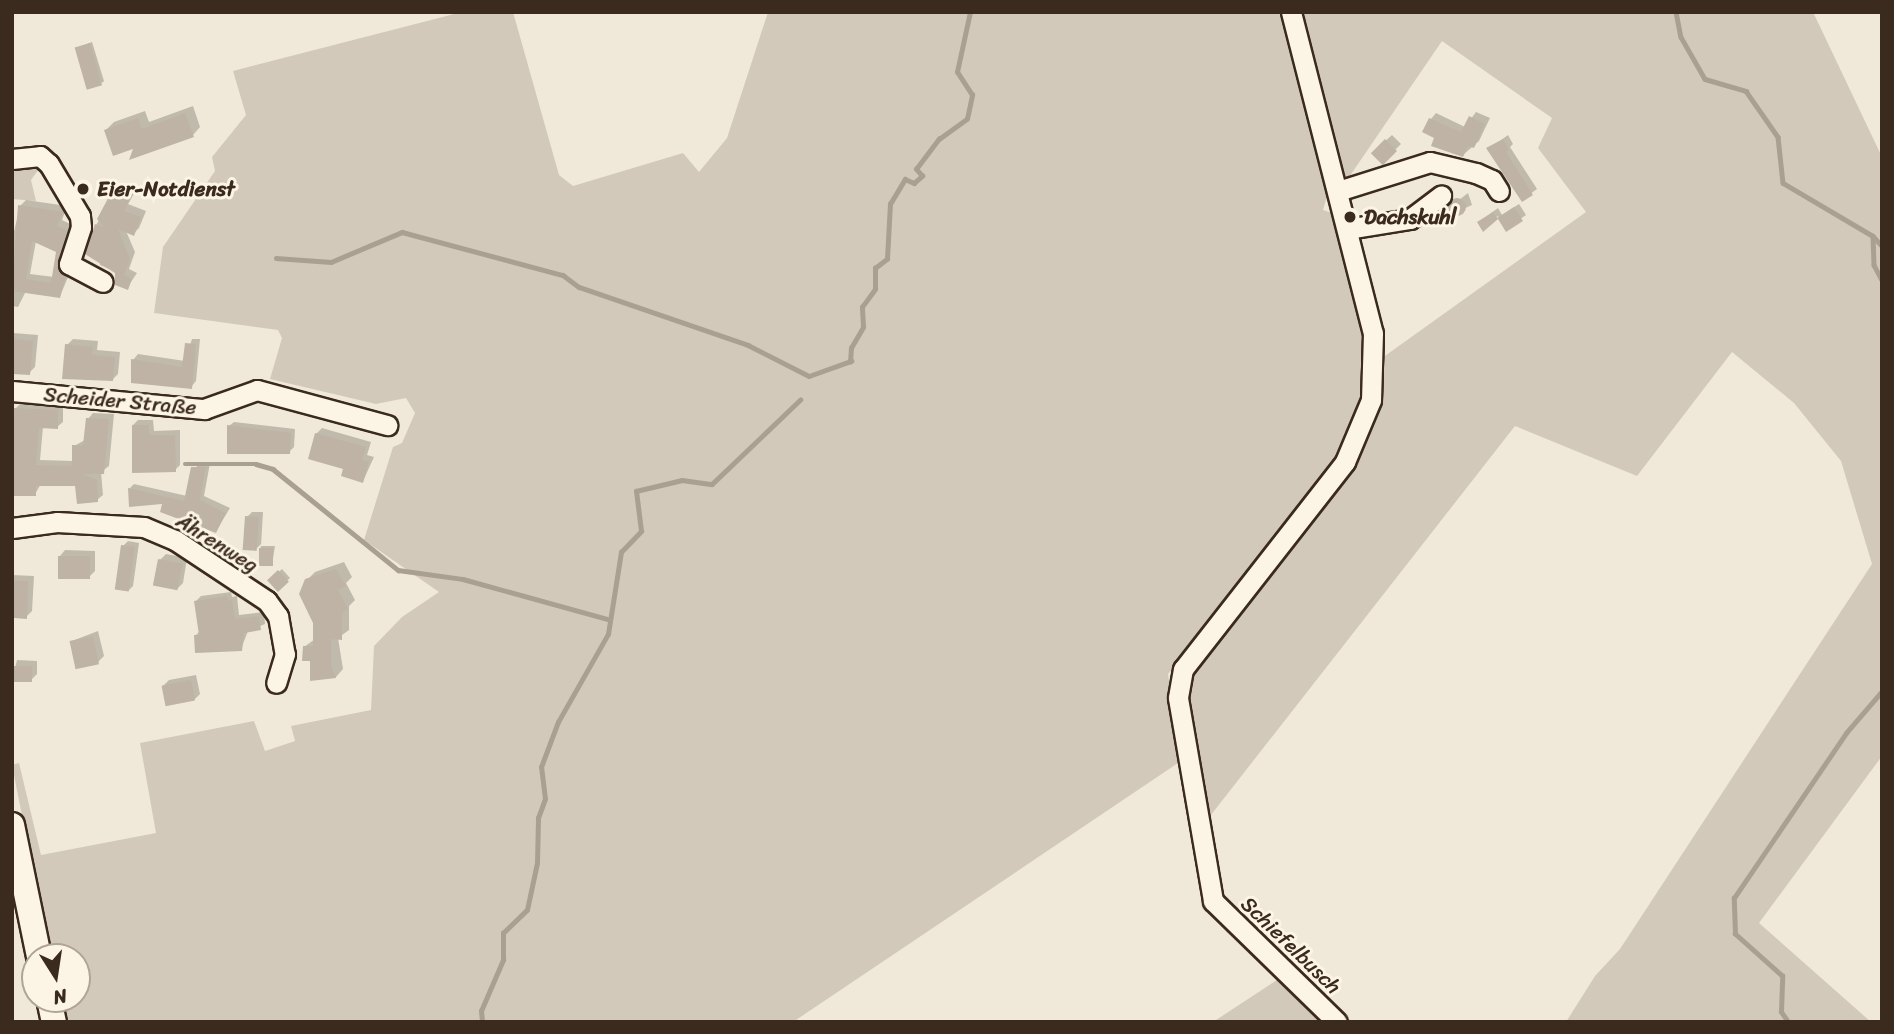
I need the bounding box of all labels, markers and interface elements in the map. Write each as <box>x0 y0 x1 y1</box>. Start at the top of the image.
place label: Eier-Notdienst <box>97 176 235 202</box>
marker: Eier-Notdienst <box>75 181 91 197</box>
place label: Dachskuhl <box>1364 204 1457 230</box>
marker: Dachskuhl <box>1342 209 1358 225</box>
street label: Scheider Straße <box>43 382 197 420</box>
street label: Ährenweg <box>172 508 262 578</box>
street label: Schiefelbusch <box>1236 891 1346 999</box>
north arrow <box>21 943 91 1013</box>
text: N <box>50 980 70 1015</box>

